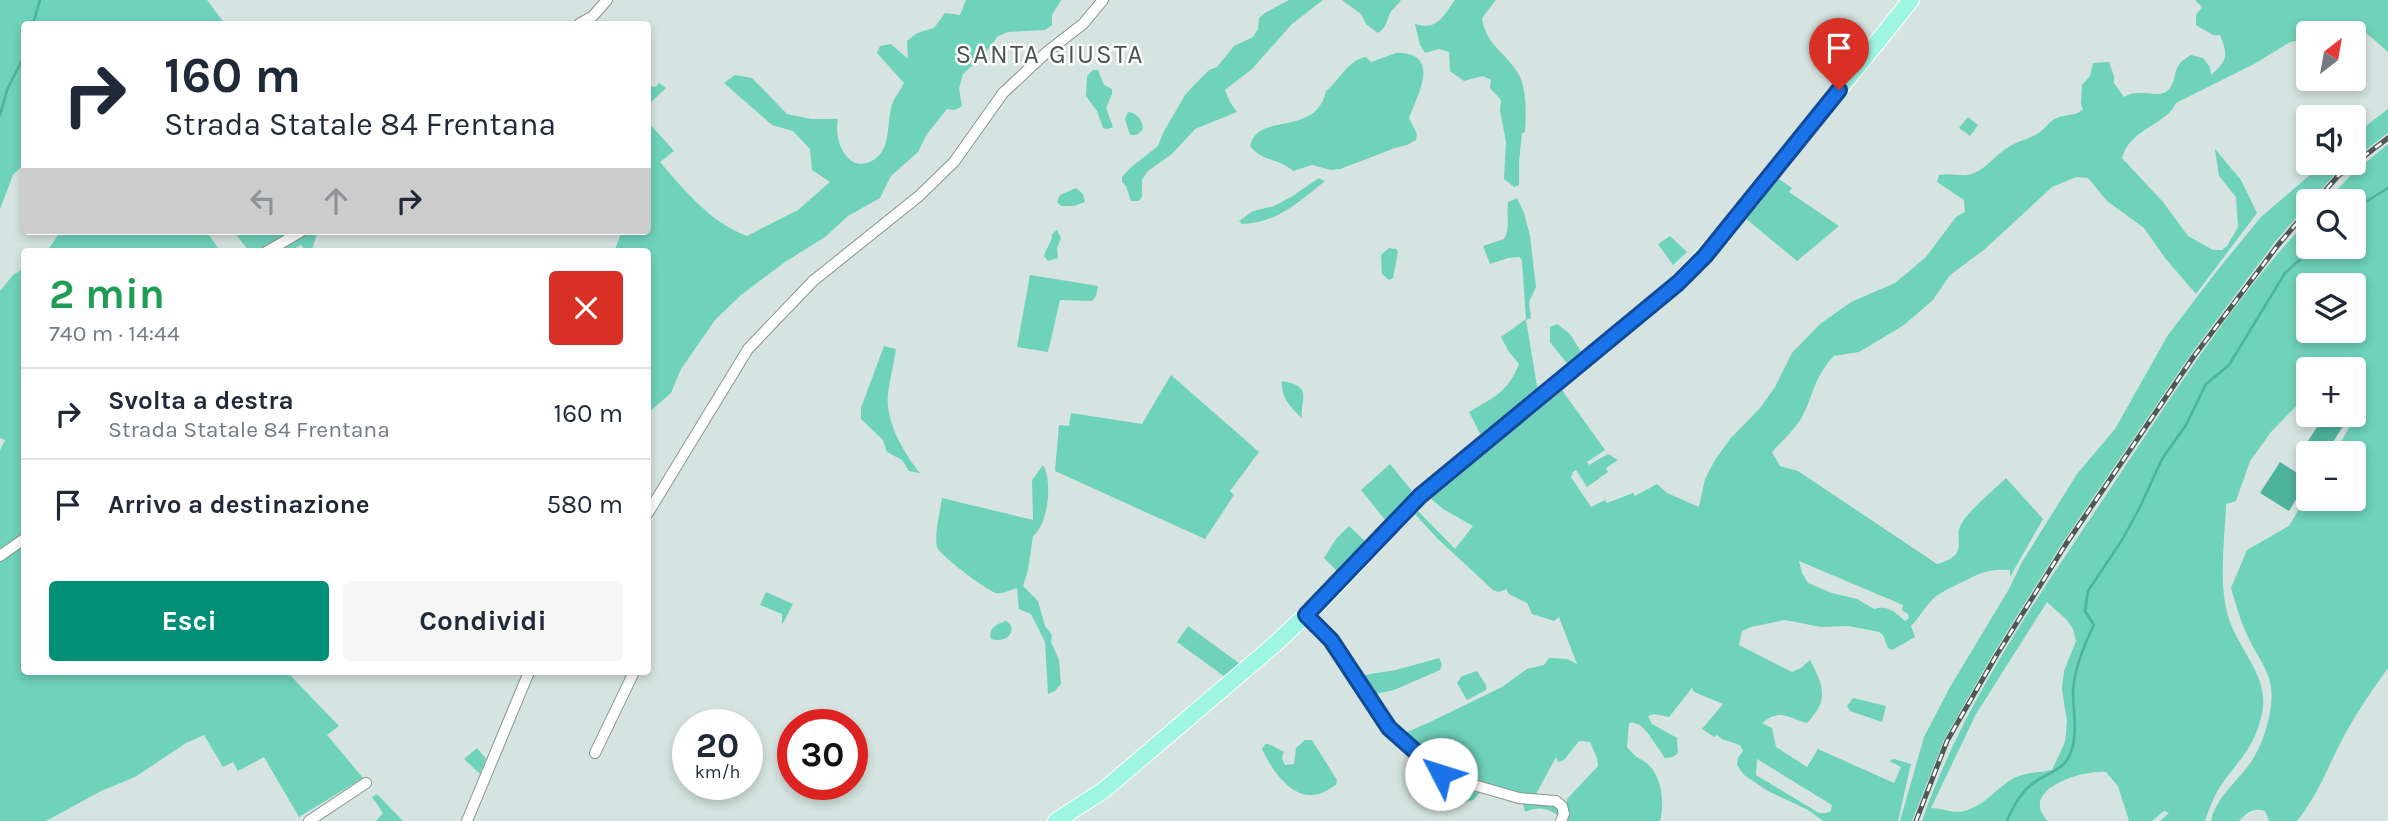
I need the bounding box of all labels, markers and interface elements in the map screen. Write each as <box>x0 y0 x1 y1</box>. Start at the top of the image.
pin <box>1809 18 1869 90</box>
north arrow <box>2296 21 2366 91</box>
map controls <box>2296 21 2366 511</box>
icon: arrive <box>1820 29 1858 67</box>
district label: SANTA GIUSTA <box>955 39 1145 70</box>
text: 160 m <box>164 47 301 104</box>
icon: right <box>49 49 140 140</box>
button: sound <box>2296 105 2366 175</box>
text: Strada Statale 84 Frentana <box>164 106 556 143</box>
icon: left <box>244 182 282 220</box>
icon: ahead <box>317 182 355 220</box>
icon: right <box>390 182 428 220</box>
button: search <box>2296 189 2366 259</box>
text: 2 min <box>49 269 165 319</box>
button: close <box>549 271 623 345</box>
button: layers <box>2296 273 2366 343</box>
text: 740 m · 14:44 <box>49 320 180 347</box>
button: + <box>2296 357 2366 427</box>
text: Svolta a destra <box>108 385 294 416</box>
icon: right <box>49 395 87 433</box>
text: 160 m <box>554 398 623 429</box>
text: Strada Statale 84 Frentana <box>108 416 390 443</box>
button: − <box>2296 441 2366 511</box>
icon: arrive <box>49 486 87 524</box>
text: Arrivo a destinazione <box>108 489 370 520</box>
text: 580 m <box>546 489 623 520</box>
button: Esci <box>49 581 329 661</box>
button: Condividi <box>343 581 623 661</box>
speed limit sign: 30 <box>777 709 868 800</box>
text: 20 <box>696 725 739 766</box>
position arrow <box>1404 737 1478 811</box>
text: km/h <box>695 761 740 783</box>

